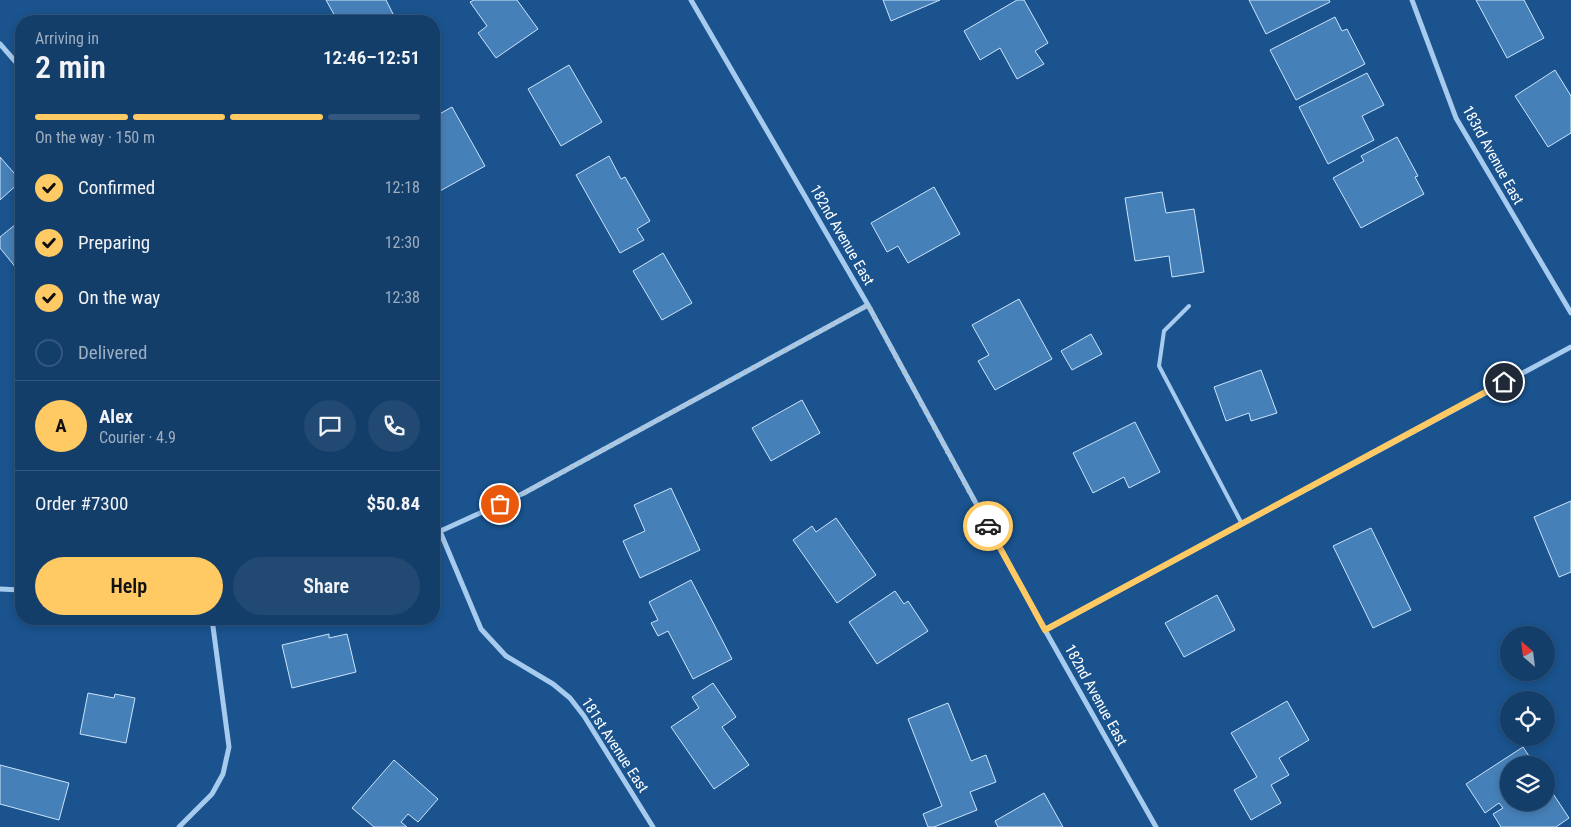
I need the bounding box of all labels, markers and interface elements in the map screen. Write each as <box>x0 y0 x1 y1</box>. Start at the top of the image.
text: Arriving in <box>35 29 99 48</box>
text: 12:46–12:51 <box>323 46 420 69</box>
text: 2 min <box>35 48 106 86</box>
street label: 183rd Avenue East <box>1458 102 1528 208</box>
text: On the way · 150 m <box>35 128 155 147</box>
icon: check <box>35 174 63 202</box>
text: Confirmed <box>78 176 155 199</box>
text: 12:18 <box>385 178 420 197</box>
street label: 182nd Avenue East <box>806 182 878 288</box>
icon: check <box>35 229 63 257</box>
text: Preparing <box>78 231 150 254</box>
text: 12:30 <box>385 233 420 252</box>
icon: check <box>35 284 63 312</box>
text: On the way <box>78 286 160 309</box>
text: 12:38 <box>385 288 420 307</box>
text: Delivered <box>78 341 147 364</box>
pin <box>1483 361 1525 403</box>
icon: home <box>1490 368 1518 396</box>
button: chat <box>304 400 356 452</box>
button: phone <box>368 400 420 452</box>
text: Alex <box>99 405 133 428</box>
text: A <box>55 414 67 437</box>
text: Courier · 4.9 <box>99 428 176 447</box>
pin <box>479 483 521 525</box>
icon: bag <box>486 490 514 518</box>
text: Order #7300 <box>35 492 128 515</box>
text: $50.84 <box>366 492 420 515</box>
courier <box>963 501 1013 551</box>
icon: car <box>974 512 1002 540</box>
button: Help <box>35 557 223 615</box>
button: Share <box>233 557 420 615</box>
north arrow <box>1500 626 1555 681</box>
map controls <box>1500 626 1555 811</box>
street label: 182nd Avenue East <box>1061 641 1131 749</box>
button: locate <box>1500 691 1555 746</box>
street label: 181st Avenue East <box>578 694 652 796</box>
button: layers <box>1500 756 1555 811</box>

